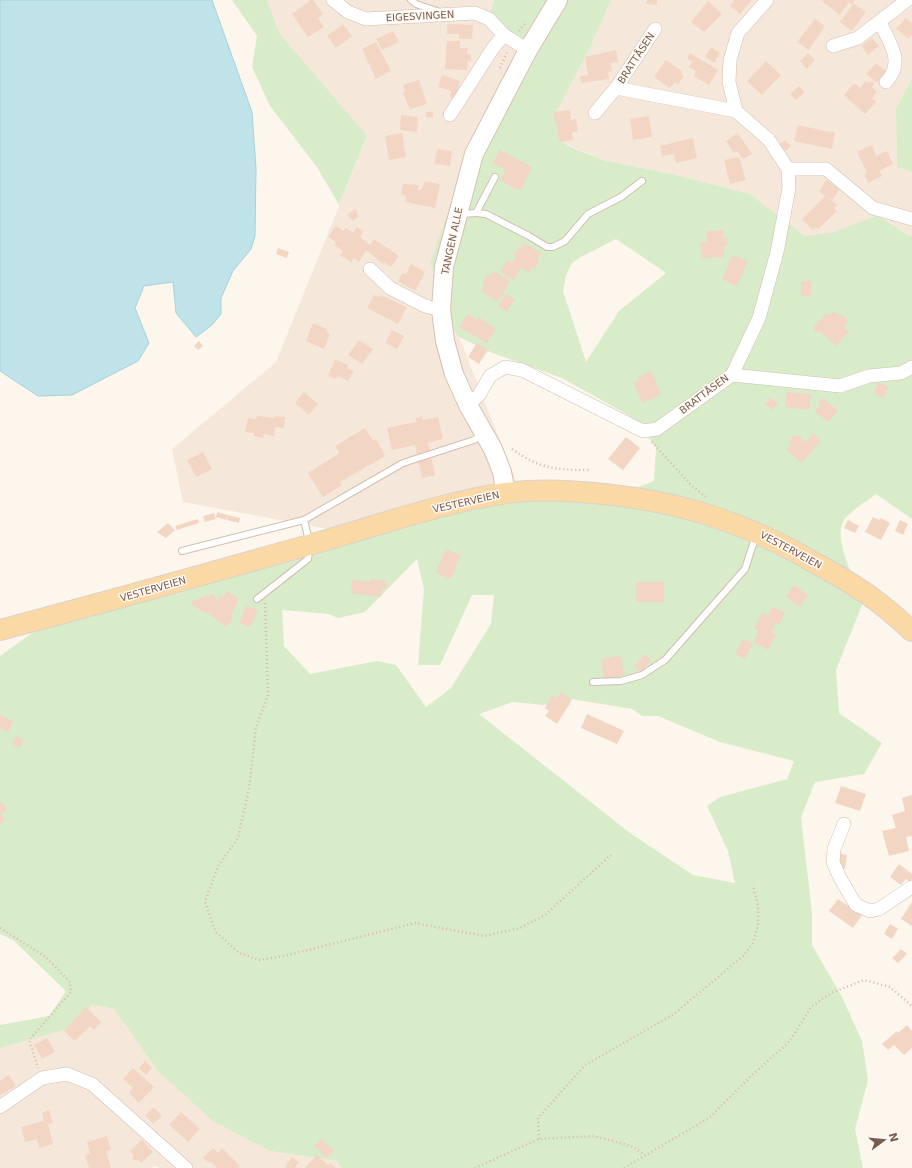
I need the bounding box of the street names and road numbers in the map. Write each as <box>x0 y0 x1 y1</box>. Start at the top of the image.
street label: EIGESVINGEN <box>386 9 454 23</box>
street label: BRATTÅSEN <box>615 30 657 86</box>
street label: TANGEN ALLE <box>439 206 465 277</box>
street label: BRATTÅSEN <box>677 371 731 416</box>
street label: VESTERVEIEN <box>432 489 500 515</box>
street label: VESTERVEIEN <box>758 529 824 571</box>
street label: VESTERVEIEN <box>119 574 187 604</box>

